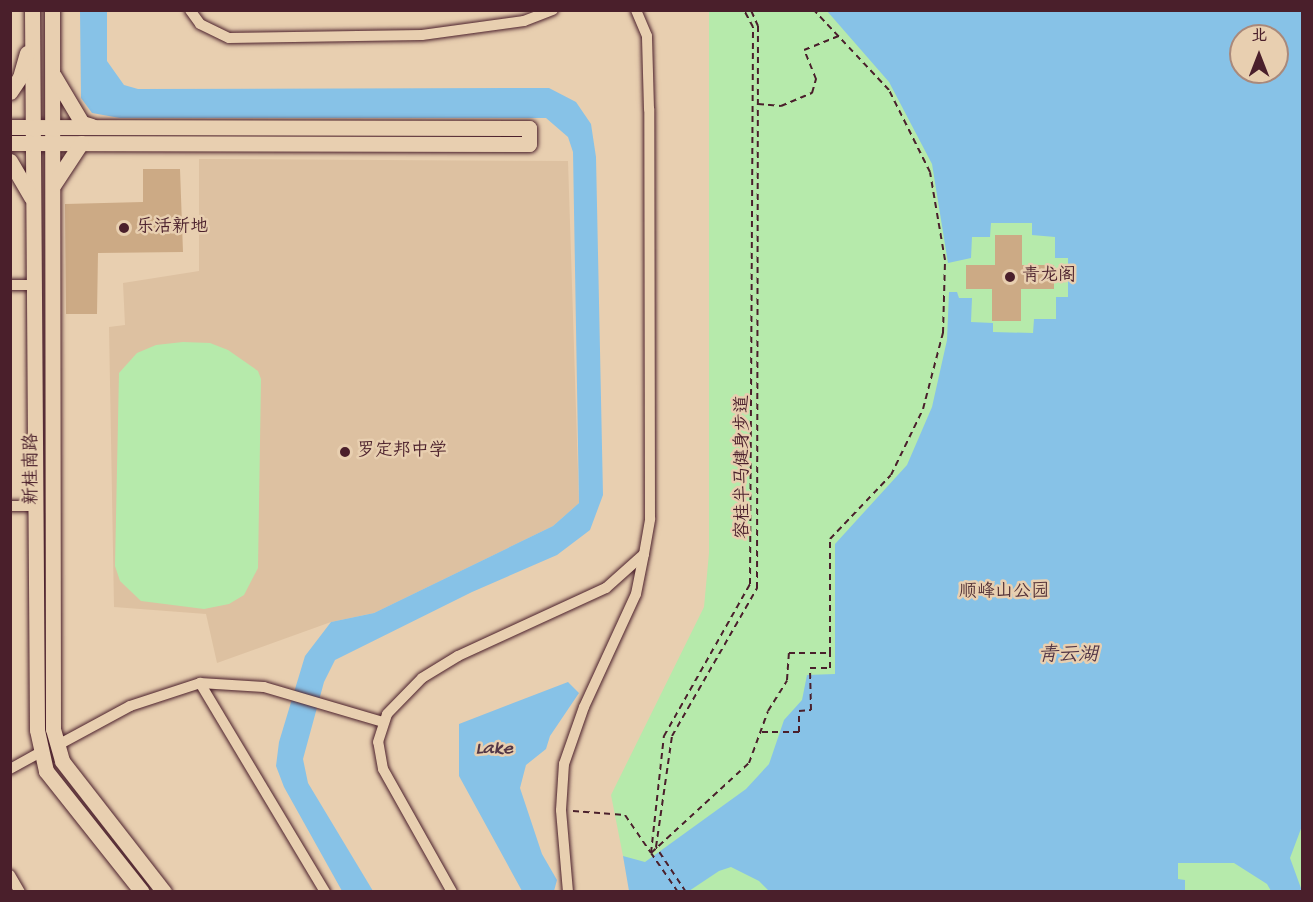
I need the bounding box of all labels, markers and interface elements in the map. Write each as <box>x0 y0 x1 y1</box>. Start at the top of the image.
north arrow <box>1229 24 1289 84</box>
text: 北 <box>1251 28 1267 47</box>
place label: 乐活新地 <box>136 217 208 239</box>
marker: 乐活新地 <box>117 221 131 235</box>
place label: 青龙阁 <box>1022 266 1076 288</box>
marker: 青龙阁 <box>1003 270 1017 284</box>
street label: 容桂半马健身步道 <box>733 395 755 539</box>
street label: 新桂南路 <box>22 433 44 505</box>
place label: 罗定邦中学 <box>357 441 447 463</box>
marker: 罗定邦中学 <box>338 445 352 459</box>
park label: 顺峰山公园 <box>959 582 1049 604</box>
water label: 青云湖 <box>1038 644 1098 668</box>
water label: Lake <box>475 737 513 761</box>

